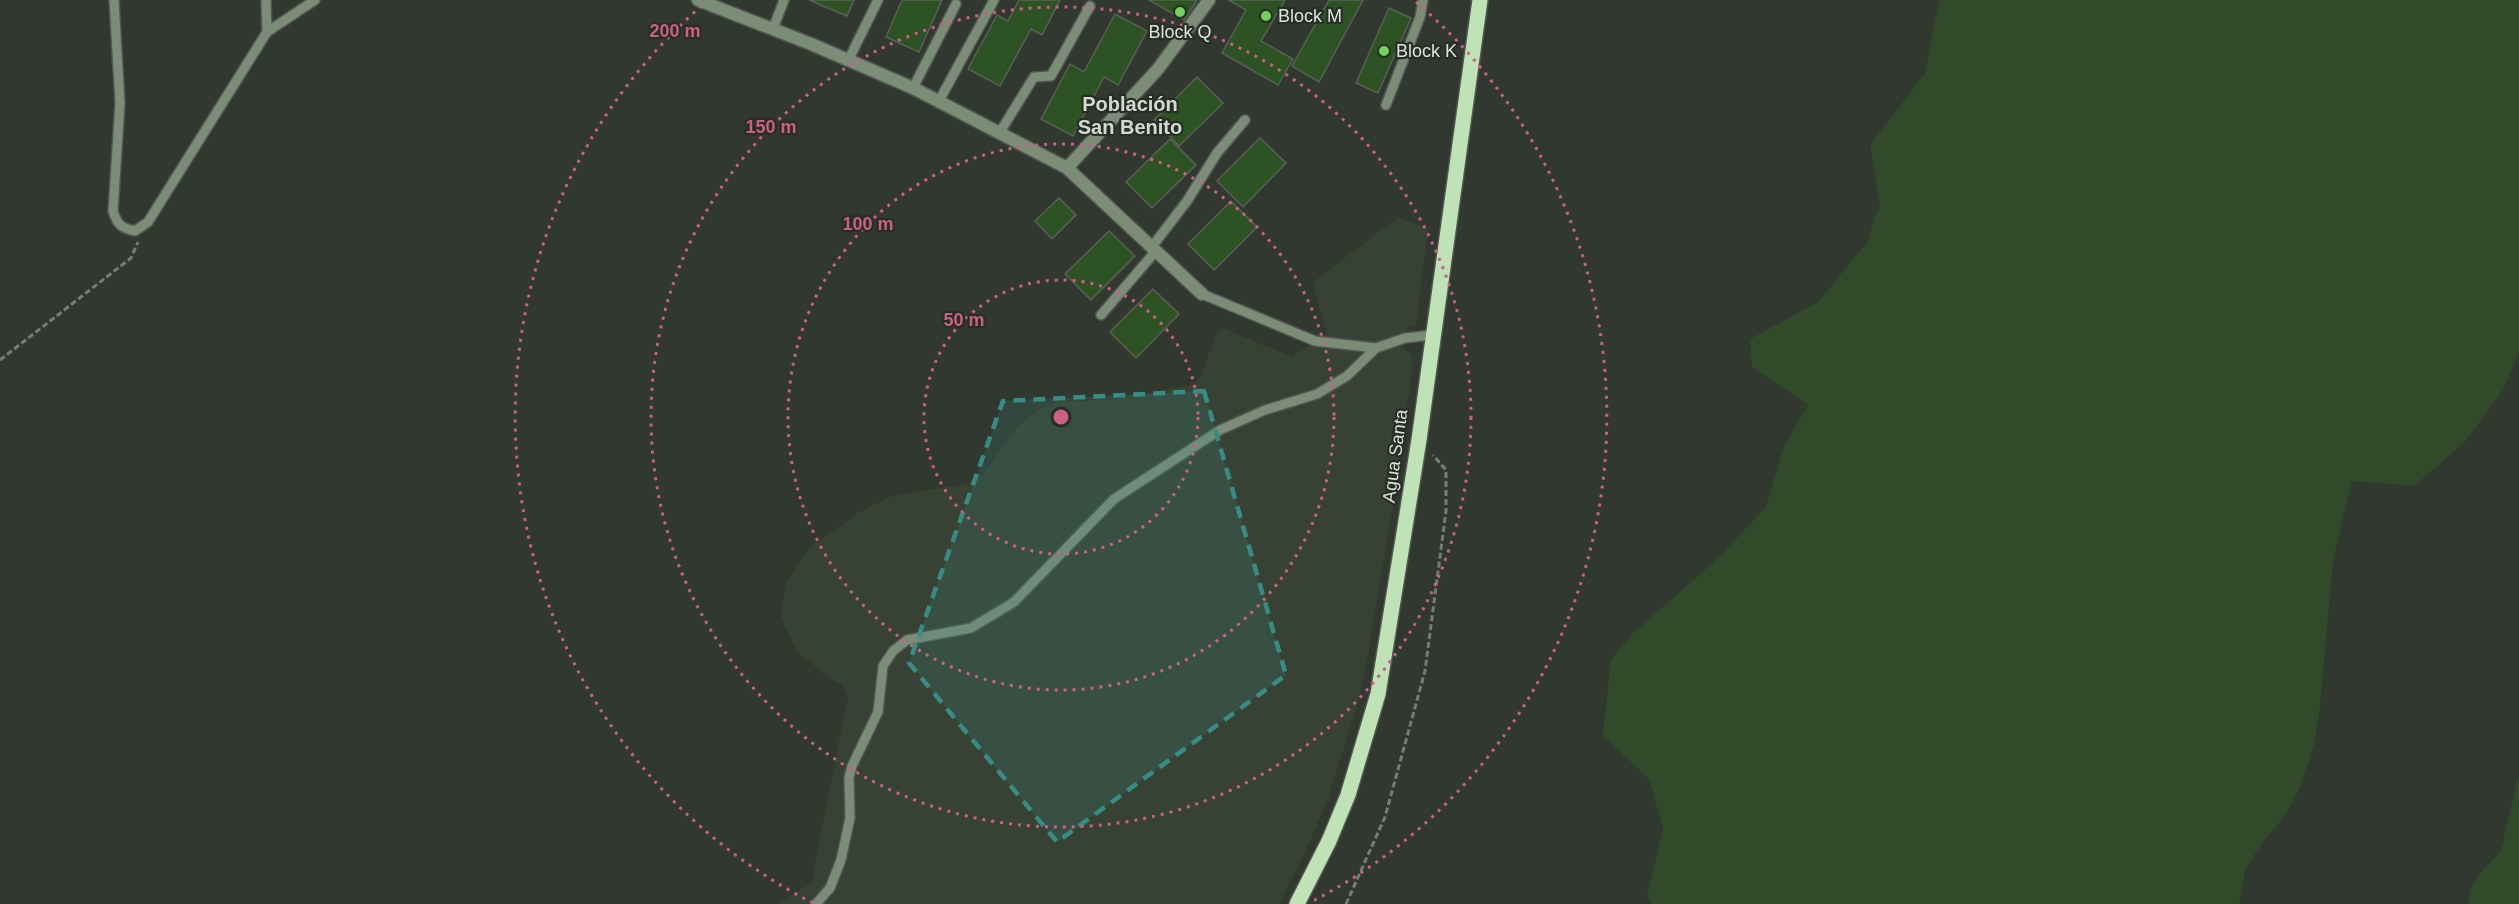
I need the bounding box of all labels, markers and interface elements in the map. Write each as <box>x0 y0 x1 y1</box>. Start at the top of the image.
marker: Block Q <box>1173 5 1187 19</box>
place label: Block M <box>1278 6 1342 26</box>
marker: Block M <box>1259 9 1273 23</box>
text: 200 m <box>649 21 701 41</box>
place label: Block Q <box>1148 22 1212 42</box>
place label: Block K <box>1396 41 1457 61</box>
marker: Block K <box>1377 44 1391 58</box>
district label: Población San Benito <box>1078 93 1182 138</box>
text: 150 m <box>745 117 797 137</box>
text: 100 m <box>842 214 894 234</box>
text: 50 m <box>943 310 985 330</box>
centre of rings <box>1051 407 1071 427</box>
street label: Agua Santa <box>1379 407 1412 504</box>

